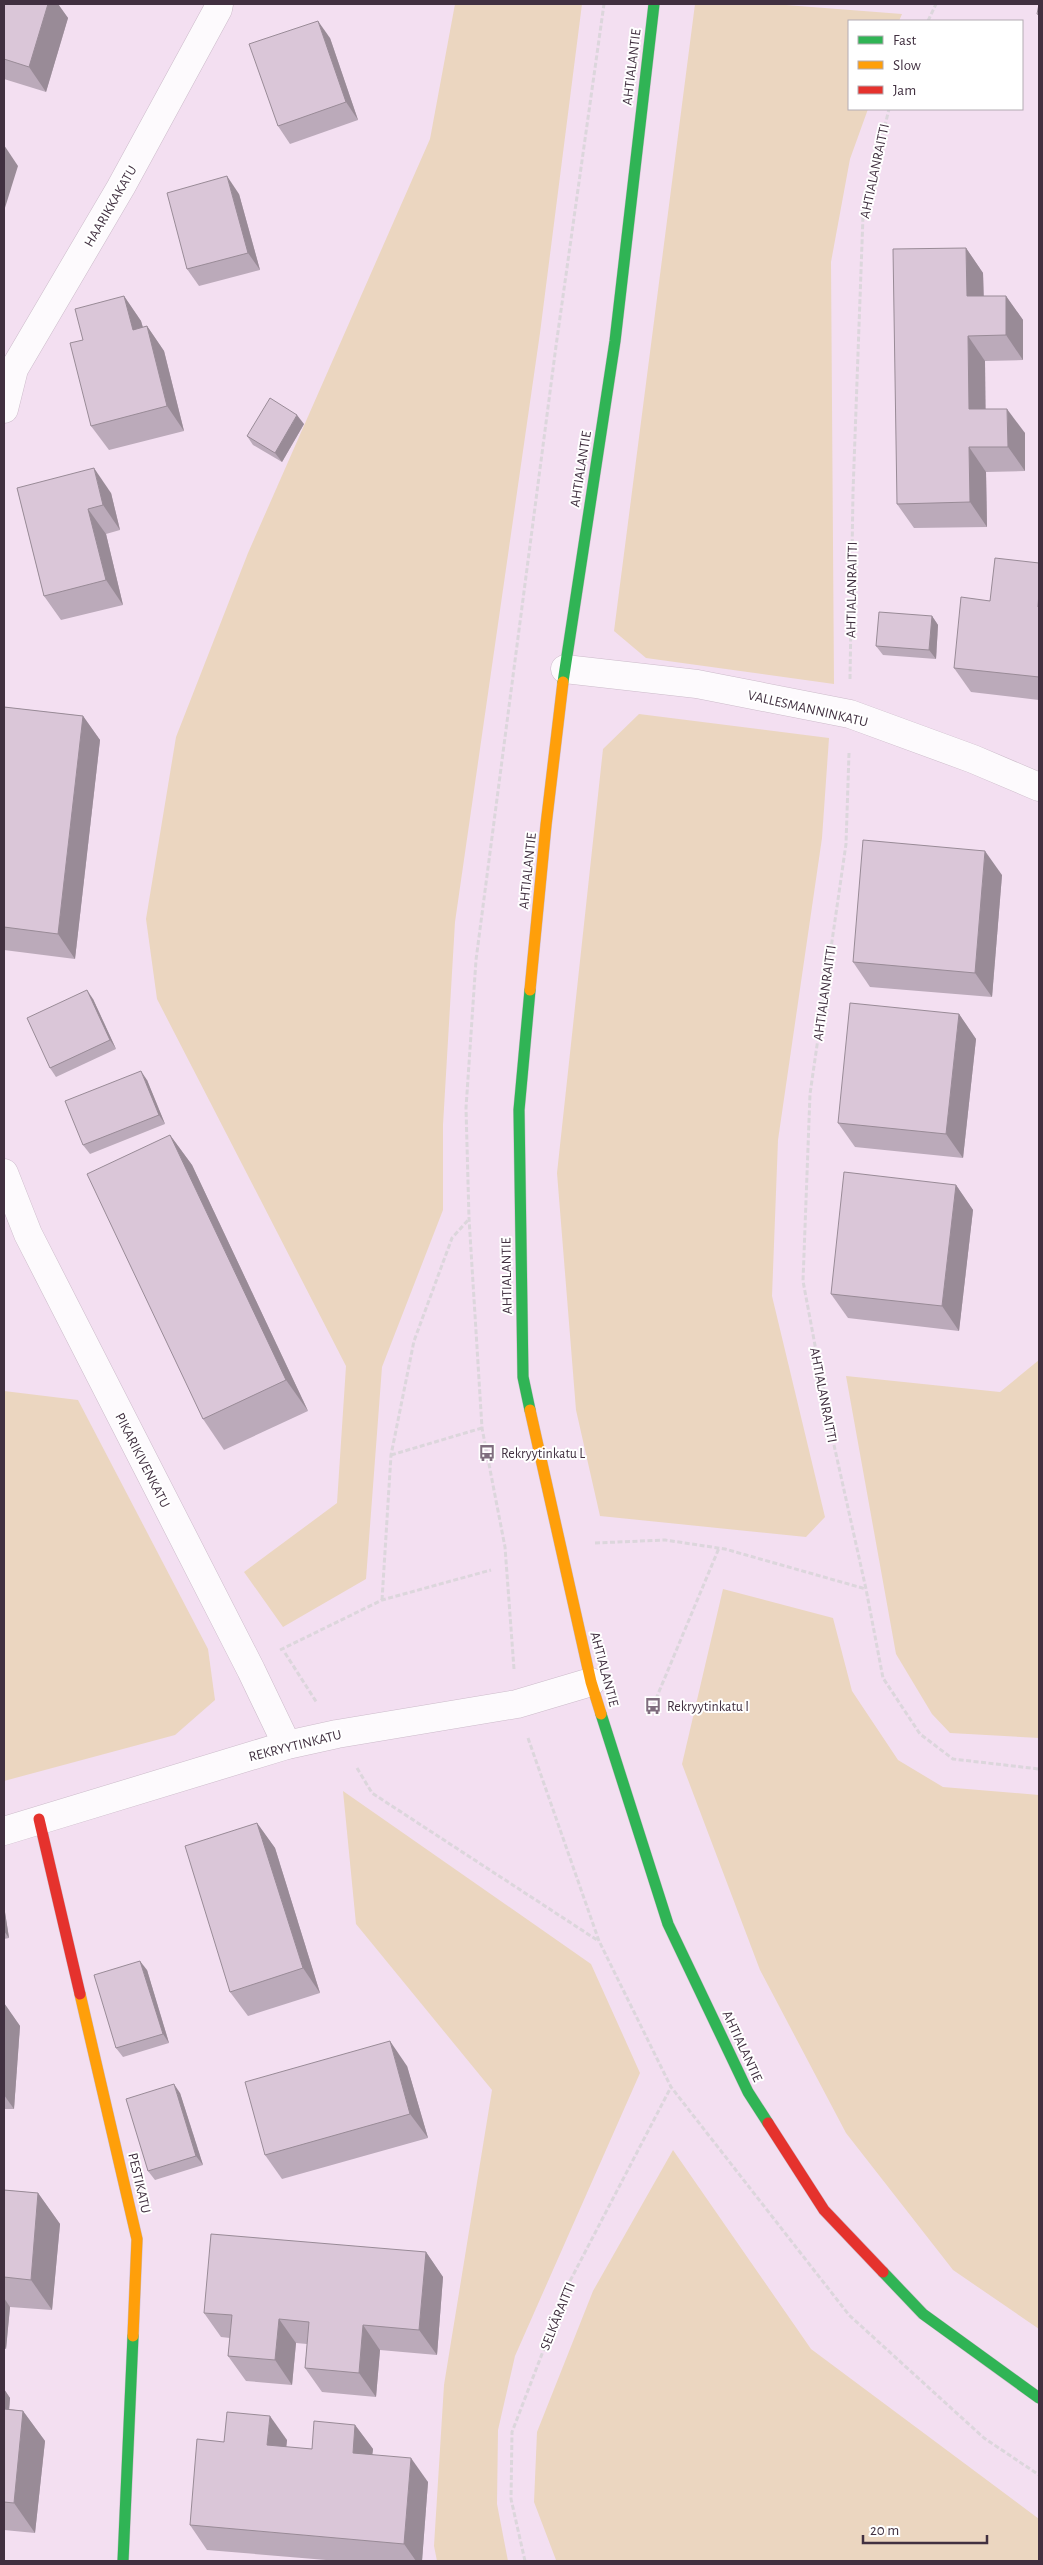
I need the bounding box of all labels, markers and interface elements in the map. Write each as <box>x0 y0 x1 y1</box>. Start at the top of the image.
legend <box>848 20 1023 110</box>
street label: AHTIALANTIE <box>620 28 644 106</box>
text: Fast <box>893 33 917 48</box>
text: Slow <box>893 58 921 73</box>
text: Jam <box>893 83 916 98</box>
street label: AHTIALANRAITTI <box>858 123 892 220</box>
street label: HAARIKKAKATU <box>82 163 140 250</box>
street label: AHTIALANTIE <box>568 430 594 508</box>
street label: AHTIALANRAITTI <box>844 542 860 638</box>
street label: VALLESMANNINKATU <box>746 688 869 730</box>
street label: AHTIALANTIE <box>517 832 539 910</box>
street label: AHTIALANRAITTI <box>811 944 839 1042</box>
street label: AHTIALANTIE <box>499 1237 515 1315</box>
street label: AHTIALANRAITTI <box>807 1346 839 1444</box>
street label: PIKARIKIVENKATU <box>112 1411 172 1510</box>
bus stop icon: Rekryytinkatu L <box>477 1443 497 1463</box>
place label: Rekryytinkatu L <box>501 1447 585 1461</box>
street label: AHTIALANTIE <box>587 1630 621 1708</box>
bus stop icon: Rekryytinkatu I <box>643 1696 663 1716</box>
place label: Rekryytinkatu I <box>667 1700 749 1714</box>
street label: REKRYYTINKATU <box>247 1728 343 1764</box>
street label: AHTIALANTIE <box>720 2009 765 2084</box>
street label: PESTIKATU <box>125 2152 153 2215</box>
street label: SELKÄRAITTI <box>536 2280 578 2352</box>
scale bar <box>863 2512 987 2544</box>
text: 20 m <box>870 2523 899 2538</box>

